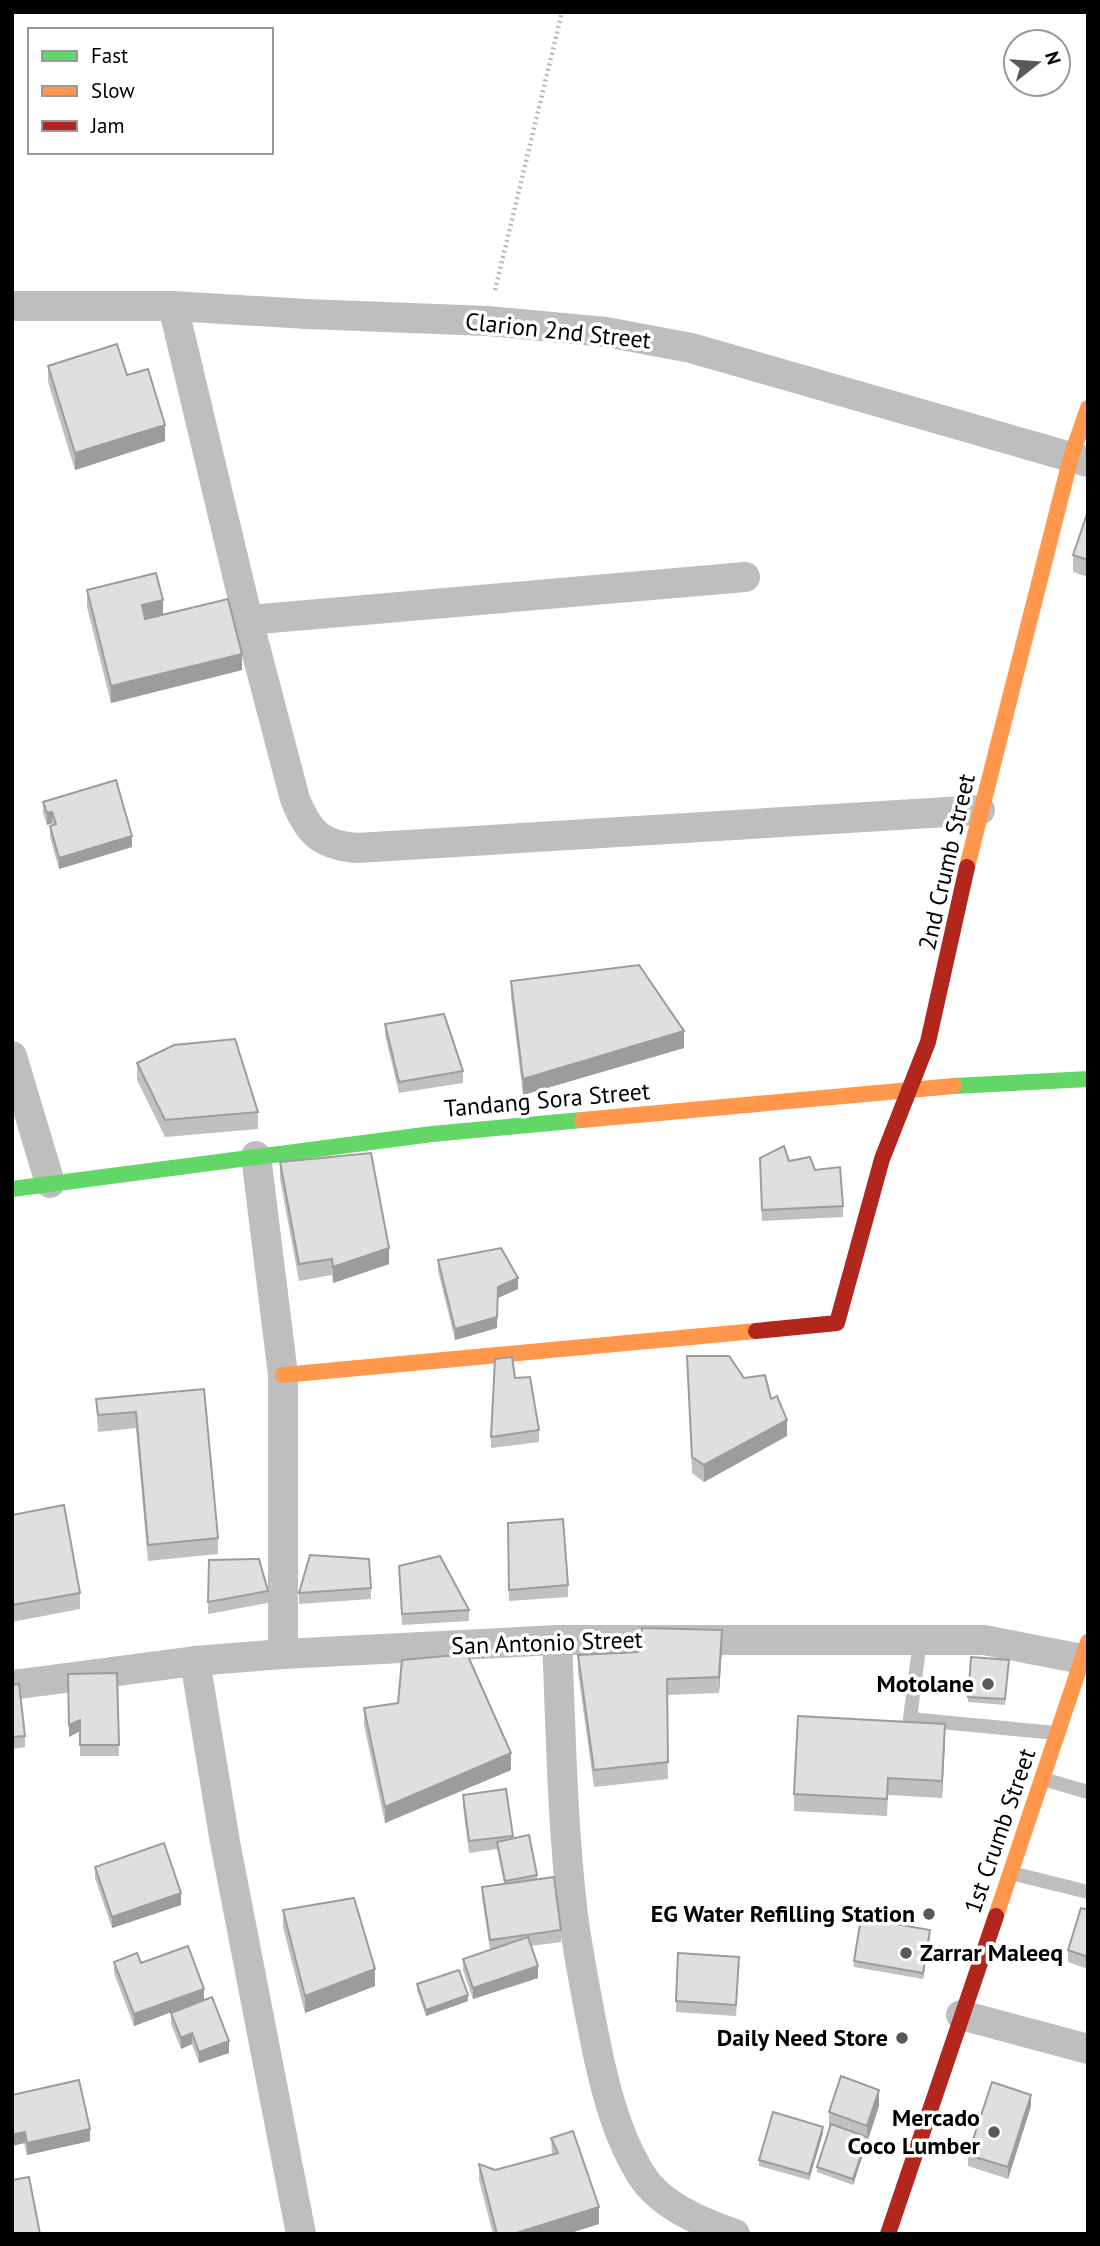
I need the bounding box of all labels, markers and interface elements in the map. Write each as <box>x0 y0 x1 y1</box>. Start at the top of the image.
legend <box>28 28 273 154</box>
north arrow <box>1002 28 1072 98</box>
text: Fast <box>91 42 128 69</box>
text: N <box>1040 49 1067 68</box>
text: Slow <box>91 77 135 104</box>
text: Jam <box>90 112 125 139</box>
street label: Clarion 2nd Street <box>464 305 652 356</box>
street label: 2nd Crumb Street <box>911 771 982 953</box>
street label: Tandang Sora Street <box>443 1075 651 1124</box>
street label: San Antonio Street <box>451 1624 643 1661</box>
place label: Motolane <box>877 1668 974 1699</box>
marker: Motolane <box>980 1676 996 1692</box>
street label: 1st Crumb Street <box>957 1744 1042 1917</box>
place label: EG Water Refilling Station <box>651 1898 915 1929</box>
marker: EG Water Refilling Station <box>921 1906 937 1922</box>
place label: Zarrar Maleeq <box>920 1937 1063 1968</box>
marker: Zarrar Maleeq <box>898 1945 914 1961</box>
place label: Daily Need Store <box>717 2022 888 2053</box>
marker: Daily Need Store <box>894 2030 910 2046</box>
place label: Mercado Coco Lumber <box>848 2102 981 2161</box>
marker: Mercado Coco Lumber <box>986 2124 1002 2140</box>

